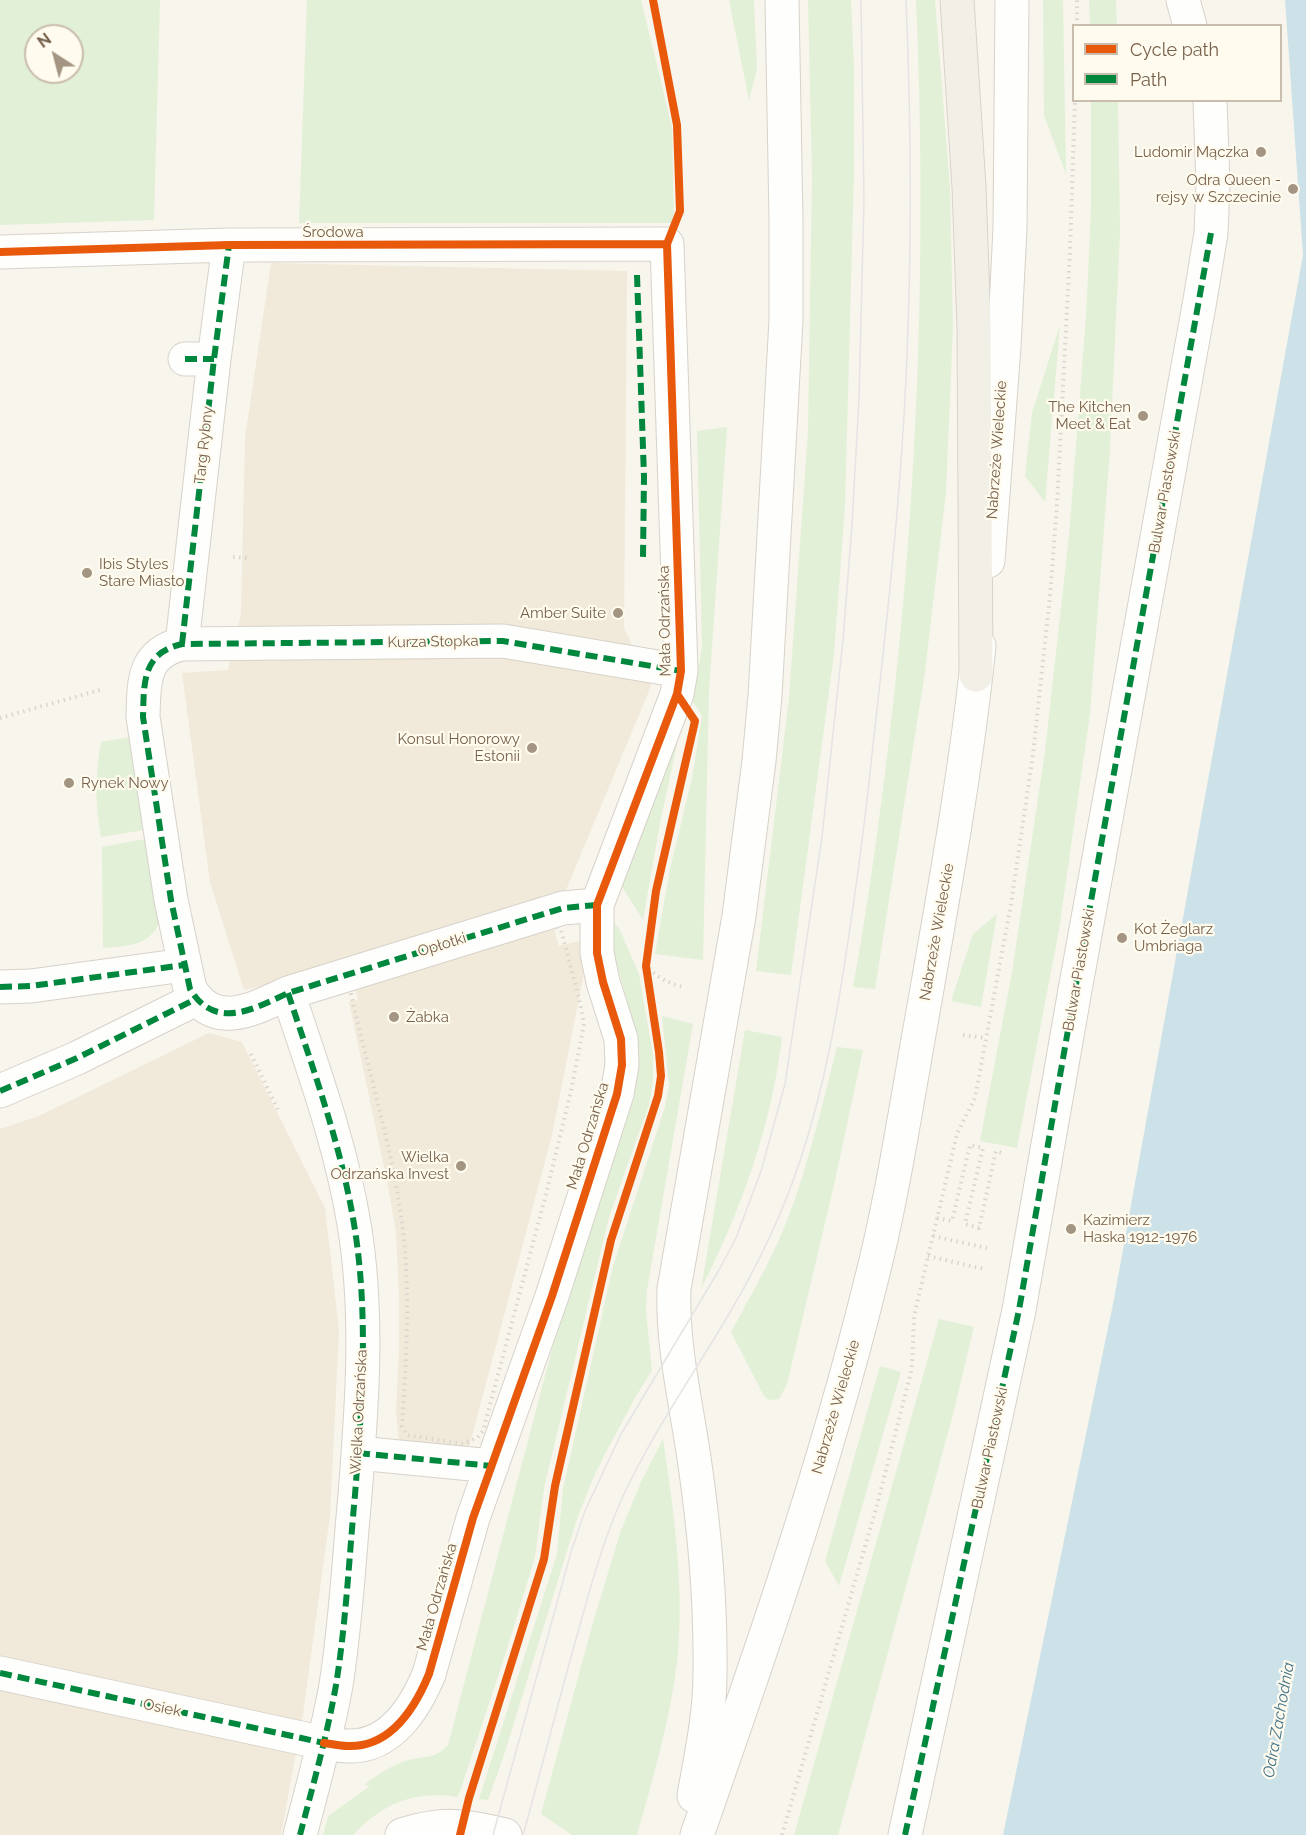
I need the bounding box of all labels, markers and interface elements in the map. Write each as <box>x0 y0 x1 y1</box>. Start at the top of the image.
north arrow <box>24 24 84 84</box>
legend <box>1072 24 1282 102</box>
text: N <box>34 29 55 52</box>
text: Cycle path <box>1130 39 1219 60</box>
text: Path <box>1130 69 1167 90</box>
place label: Ludomir Mączka <box>1134 143 1249 161</box>
marker: Ludomir Mączka <box>1254 145 1268 159</box>
place label: Odra Queen - rejsy w Szczecinie <box>1156 171 1281 206</box>
marker: Odra Queen - rejsy w Szczecinie <box>1286 182 1300 196</box>
street label: Środowa <box>302 223 364 241</box>
street label: Nabrzeże Wieleckie <box>983 380 1011 520</box>
place label: The Kitchen Meet & Eat <box>1048 398 1131 433</box>
street label: Targ Rybny <box>191 405 217 485</box>
marker: The Kitchen Meet & Eat <box>1136 409 1150 423</box>
street label: Bulwar Piastowski <box>1145 429 1185 555</box>
place label: Ibis Styles Stare Miasto <box>99 555 184 590</box>
street label: Mała Odrzańska <box>655 565 675 677</box>
marker: Ibis Styles Stare Miasto <box>80 566 94 580</box>
place label: Amber Suite <box>520 604 606 622</box>
marker: Amber Suite <box>611 606 625 620</box>
street label: Kurza Stopka <box>387 632 479 652</box>
place label: Konsul Honorowy Estonii <box>398 730 520 765</box>
marker: Konsul Honorowy Estonii <box>525 741 539 755</box>
place label: Rynek Nowy <box>81 774 169 792</box>
marker: Rynek Nowy <box>62 776 76 790</box>
street label: Nabrzeże Wieleckie <box>916 862 958 1002</box>
street label: Bulwar Piastowski <box>1059 907 1099 1033</box>
place label: Kot Żeglarz Umbriaga <box>1134 920 1213 955</box>
street label: Opłotki <box>416 929 468 961</box>
marker: Kot Żeglarz Umbriaga <box>1115 931 1129 945</box>
place label: Żabka <box>406 1008 449 1026</box>
marker: Żabka <box>387 1010 401 1024</box>
street label: Mała Odrzańska <box>563 1080 613 1192</box>
place label: Wielka Odrzańska Invest <box>331 1148 449 1183</box>
marker: Wielka Odrzańska Invest <box>454 1159 468 1173</box>
place label: Kazimierz Haska 1912-1976 <box>1083 1211 1197 1246</box>
marker: Kazimierz Haska 1912-1976 <box>1064 1222 1078 1236</box>
street label: Nabrzeże Wieleckie <box>808 1338 864 1476</box>
street label: Wielka Odrzańska <box>347 1349 371 1475</box>
street label: Bulwar Piastowski <box>968 1385 1012 1511</box>
street label: Mała Odrzańska <box>413 1541 461 1653</box>
water label: Odra Zachodnia <box>1259 1661 1299 1779</box>
street label: Osiek <box>141 1695 183 1721</box>

